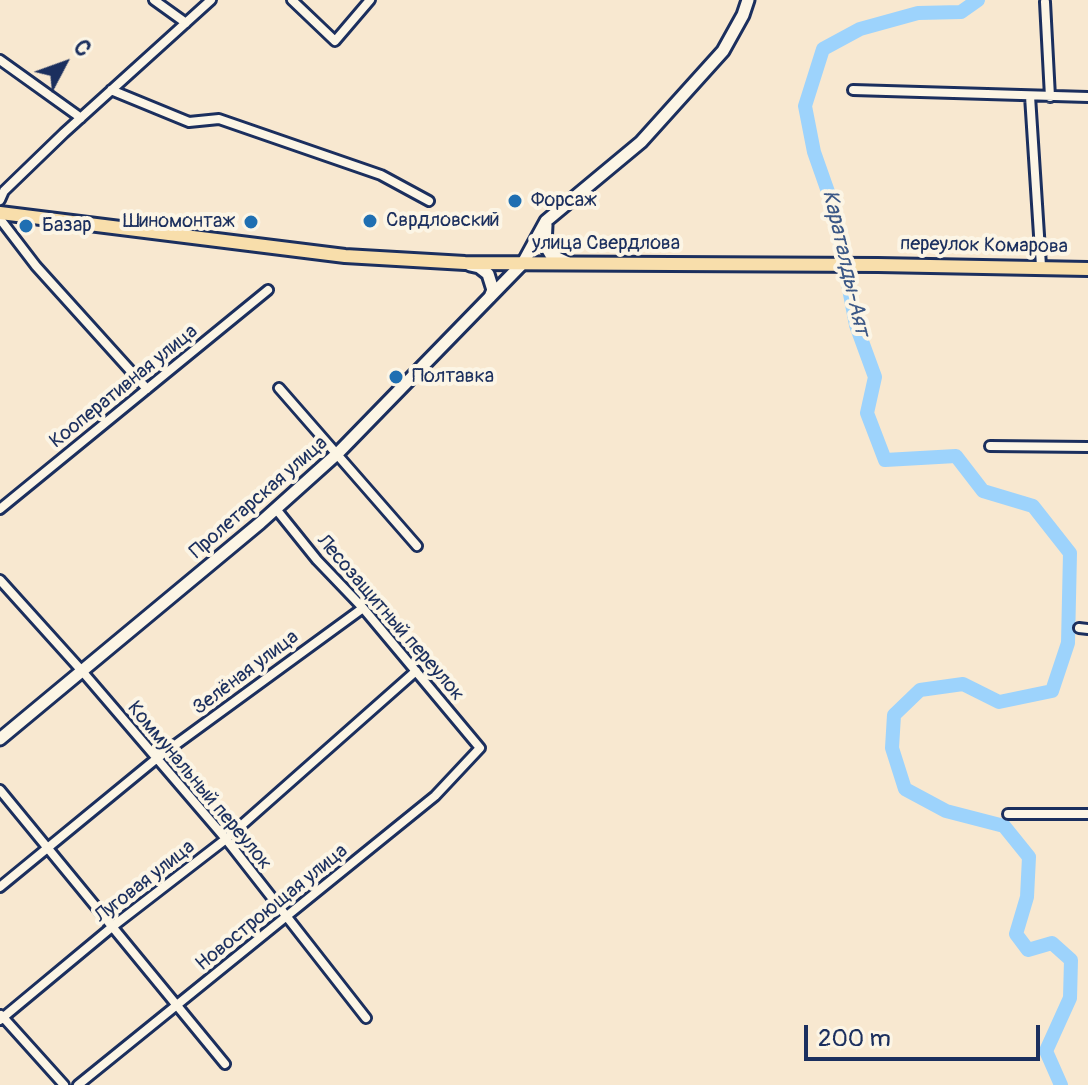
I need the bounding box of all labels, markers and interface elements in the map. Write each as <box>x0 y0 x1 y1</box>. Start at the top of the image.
north arrow <box>24 24 104 104</box>
text: С <box>67 34 97 63</box>
water label: Караталды-Аят <box>815 188 875 338</box>
place label: Форсаж <box>531 189 597 213</box>
marker: Форсаж <box>506 192 524 210</box>
place label: Сврдловский <box>386 209 500 233</box>
place label: Шиномонтаж <box>123 210 235 234</box>
marker: Сврдловский <box>361 212 379 230</box>
marker: Шиномонтаж <box>242 213 260 231</box>
place label: Базар <box>42 214 92 238</box>
marker: Базар <box>17 217 35 235</box>
street label: улица Свердлова <box>532 232 680 256</box>
street label: переулок Комарова <box>900 233 1068 259</box>
street label: Кооперативная улица <box>45 320 203 454</box>
place label: Полтавка <box>412 365 494 389</box>
marker: Полтавка <box>387 368 405 386</box>
street label: Пролетарская улица <box>185 432 333 564</box>
street label: Лесозащитный переулок <box>311 530 469 706</box>
street label: Зелёная улица <box>188 626 304 720</box>
street label: Коммунальный переулок <box>122 697 276 875</box>
street label: Луговая улица <box>90 835 200 929</box>
street label: Новостроющая улица <box>191 839 353 977</box>
scale bar <box>808 1009 1044 1059</box>
text: 200 m <box>818 1024 891 1053</box>

